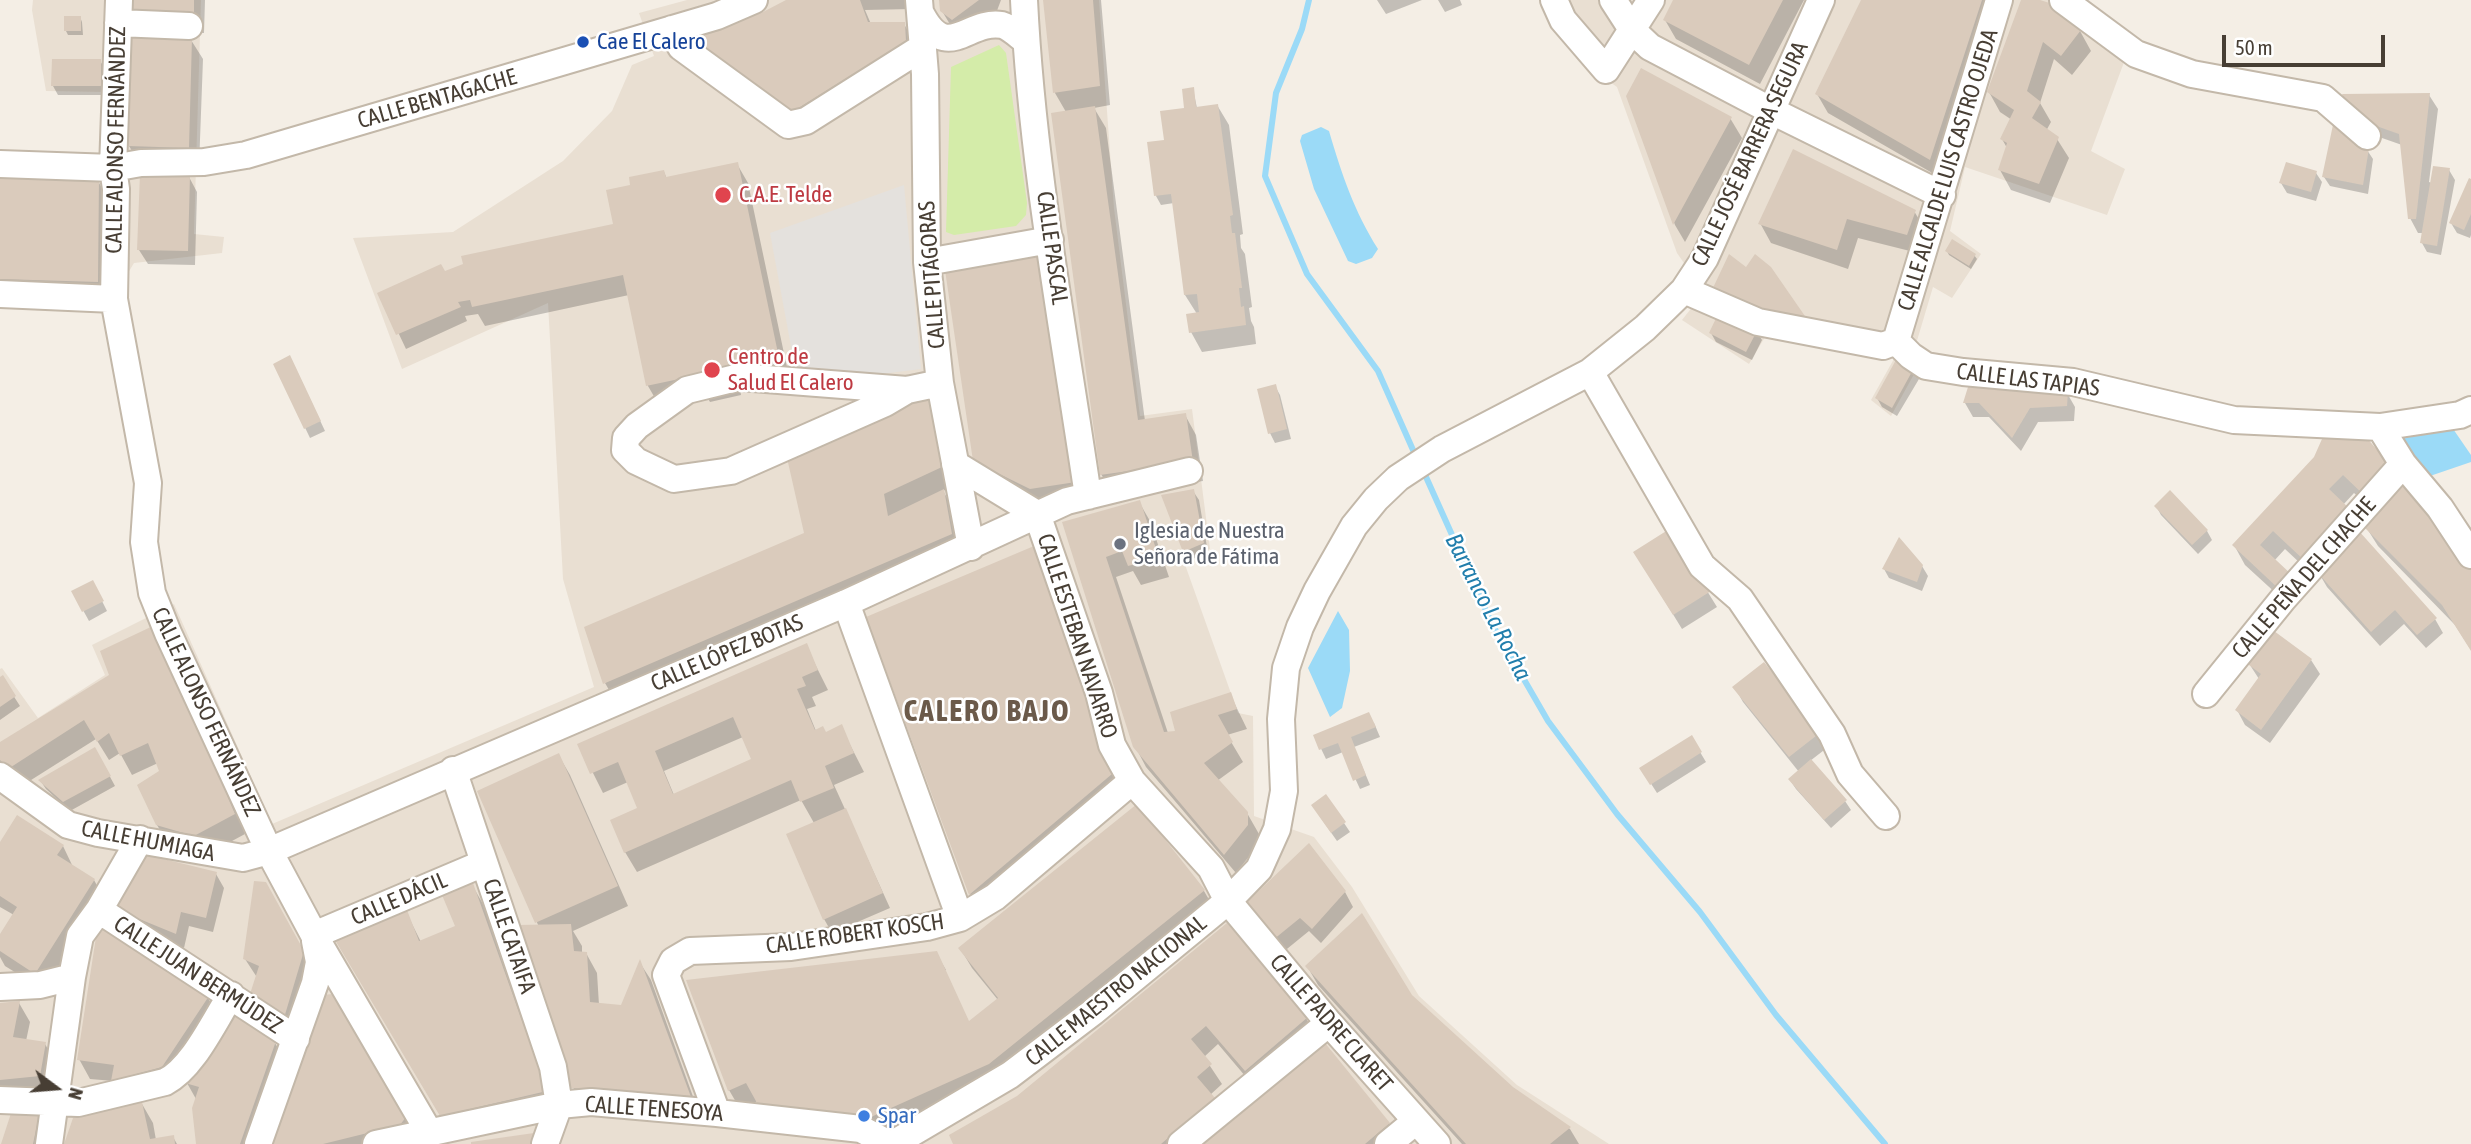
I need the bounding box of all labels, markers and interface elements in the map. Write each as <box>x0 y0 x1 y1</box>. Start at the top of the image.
scale bar <box>2226 21 2389 65</box>
street label: CALLE ALONSO FERNÁNDEZ <box>100 26 132 254</box>
street label: CALLE ALCALDE LUIS CASTRO OJEDA <box>1892 26 2004 314</box>
place label: Cae El Calero <box>597 28 706 56</box>
marker: Cae El Calero <box>575 34 591 50</box>
text: 50 m <box>2235 35 2273 59</box>
street label: CALLE JOSÉ BARRERA SEGURA <box>1686 37 1814 271</box>
street label: CALLE BENTAGACHE <box>354 63 520 135</box>
place label: C.A.E. Telde <box>739 181 832 209</box>
marker: C.A.E. Telde <box>713 185 733 205</box>
street label: CALLE PASCAL <box>1030 190 1074 306</box>
street label: CALLE PITÁGORAS <box>913 200 951 350</box>
place label: Centro de Salud El Calero <box>728 343 854 397</box>
street label: CALLE LAS TAPIAS <box>1955 358 2101 402</box>
marker: Centro de Salud El Calero <box>702 360 722 380</box>
street label: CALLE PEÑA DEL CHACHE <box>2226 492 2382 664</box>
place label: Iglesia de Nuestra Señora de Fátima <box>1134 517 1285 571</box>
water label: Barranco La Rocha <box>1439 529 1537 685</box>
street label: CALLE ESTEBAN NAVARRO <box>1031 530 1123 742</box>
marker: Iglesia de Nuestra Señora de Fátima <box>1112 536 1128 552</box>
street label: CALLE ALONSO FERNÁNDEZ <box>145 603 267 821</box>
street label: CALLE LÓPEZ BOTAS <box>647 608 807 698</box>
district label: CALERO BAJO <box>905 694 1069 730</box>
street label: CALLE HUMIAGA <box>79 815 217 867</box>
street label: CALLE DÁCIL <box>347 866 451 932</box>
street label: CALLE CATAIFA <box>477 875 541 997</box>
street label: CALLE ROBERT KOSCH <box>764 908 946 960</box>
street label: CALLE JUAN BERMÚDEZ <box>109 910 287 1040</box>
street label: CALLE MAESTRO NACIONAL <box>1020 910 1212 1072</box>
street label: CALLE PADRE CLARET <box>1264 949 1398 1097</box>
north arrow <box>21 1053 91 1123</box>
text: N <box>64 1085 88 1102</box>
street label: CALLE TENESOYA <box>584 1090 724 1128</box>
place label: Spar <box>878 1102 916 1130</box>
marker: Spar <box>856 1108 872 1124</box>

